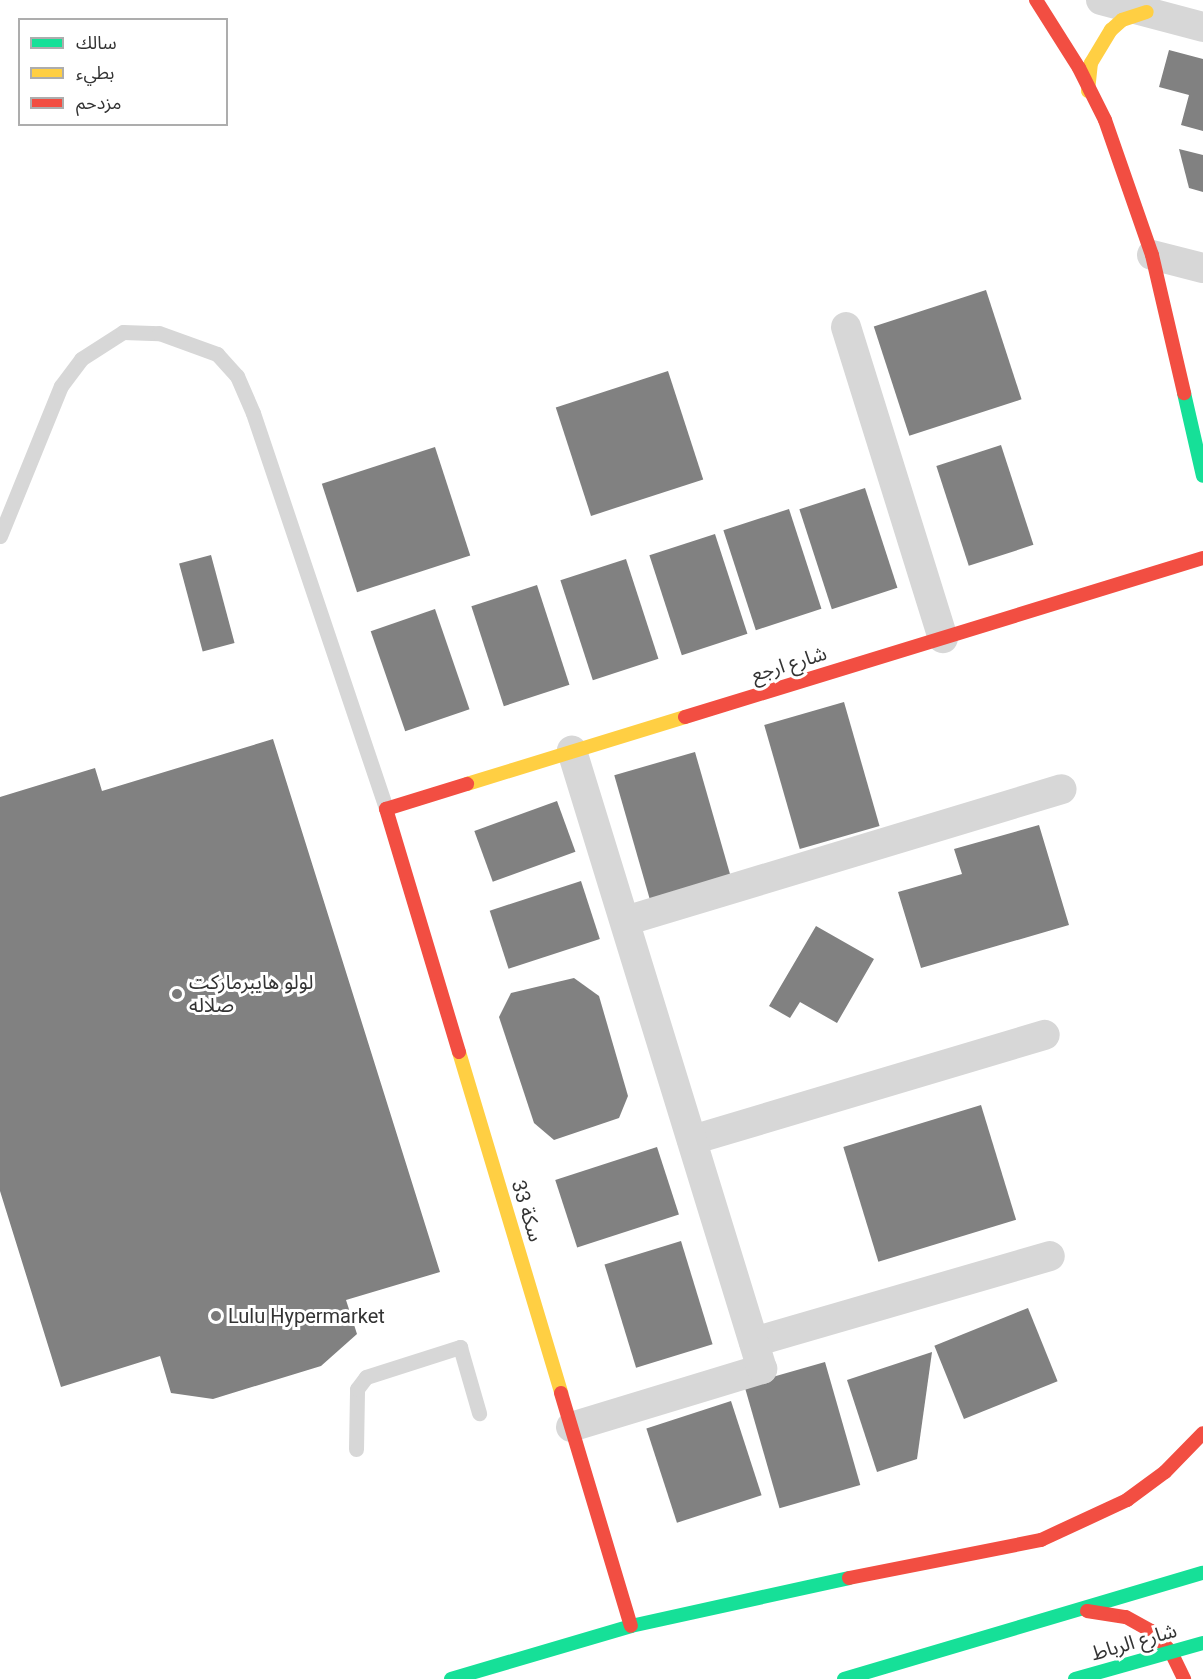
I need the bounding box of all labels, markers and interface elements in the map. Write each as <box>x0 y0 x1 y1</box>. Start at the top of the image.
legend <box>18 18 228 126</box>
text: سالك <box>76 32 117 53</box>
text: بطيء <box>76 62 114 83</box>
text: مزدحم <box>76 92 121 113</box>
street label: شارع ارجع <box>748 641 830 687</box>
place label: لولو هايبرماركت صلاله <box>189 970 313 1017</box>
marker: لولو هايبرماركت صلاله <box>170 987 184 1001</box>
street label: سكة 33 <box>506 1177 548 1245</box>
place label: Lulu Hypermarket <box>228 1304 385 1328</box>
marker: Lulu Hypermarket <box>209 1309 223 1323</box>
street label: شارع الرباط <box>1088 1618 1180 1666</box>

